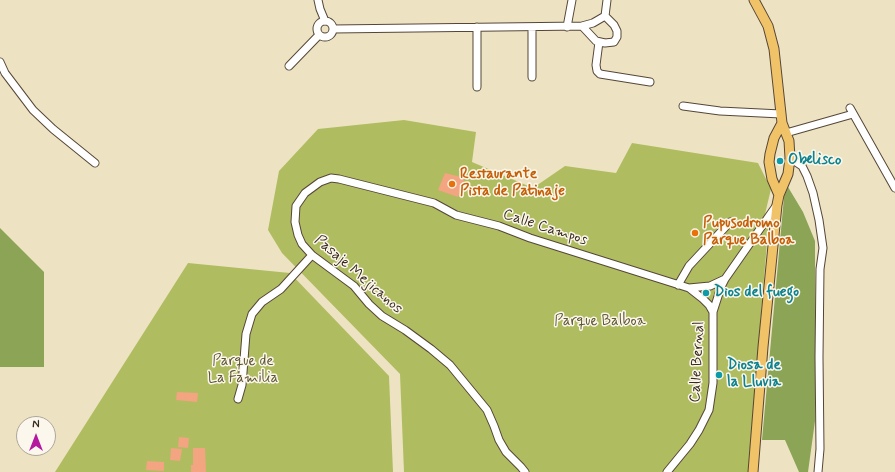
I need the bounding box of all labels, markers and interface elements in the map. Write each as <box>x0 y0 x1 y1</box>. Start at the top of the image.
place label: Obelisco <box>788 152 841 170</box>
marker: Obelisco <box>775 156 785 166</box>
place label: Restaurante Pista de Patinaje <box>460 166 565 201</box>
marker: Restaurante Pista de Patinaje <box>447 179 457 189</box>
street label: Calle Campos <box>501 206 589 250</box>
place label: Pupusodromo Parque Balboa <box>703 215 794 250</box>
marker: Pupusodromo Parque Balboa <box>690 228 700 238</box>
street label: Pasaje Mejicanos <box>310 232 406 318</box>
place label: Dios del fuego <box>714 284 799 302</box>
marker: Dios del fuego <box>701 288 711 298</box>
park label: Parque Balboa <box>554 313 646 331</box>
street label: Calle Bernal <box>687 321 709 403</box>
park label: Parque de La Familia <box>208 353 278 388</box>
place label: Diosa de la Lluvia <box>727 357 781 392</box>
marker: Diosa de la Lluvia <box>714 370 724 380</box>
north arrow <box>16 416 56 456</box>
text: N <box>32 418 40 432</box>

